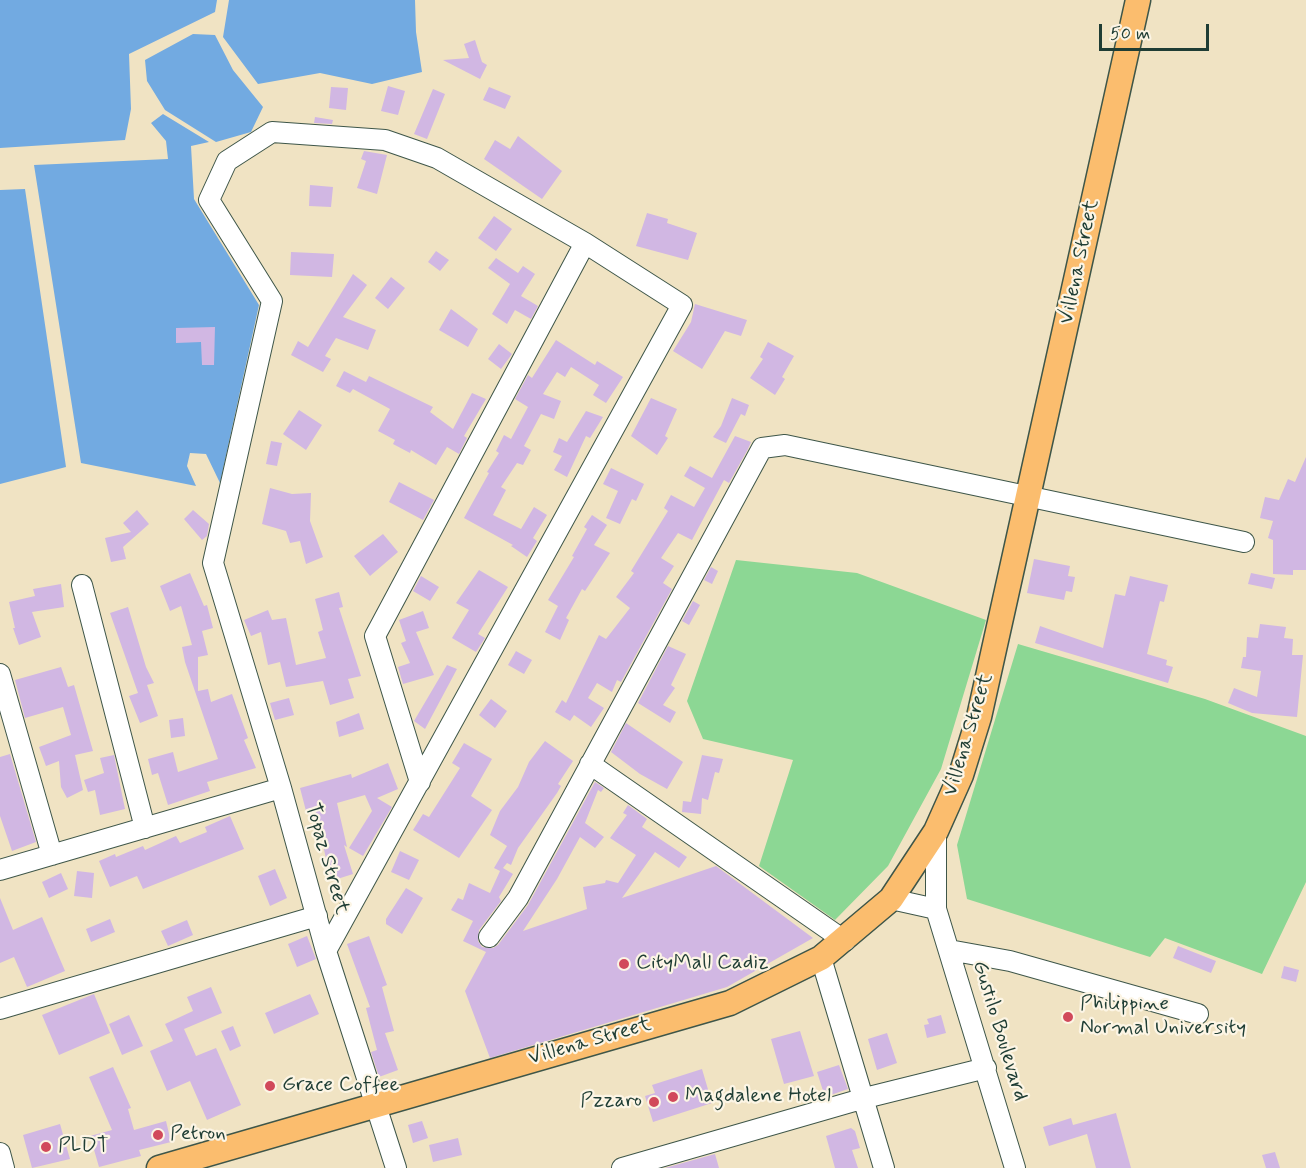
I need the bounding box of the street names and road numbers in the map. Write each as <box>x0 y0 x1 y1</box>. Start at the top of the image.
street label: Villena Street <box>1054 197 1106 327</box>
street label: Villena Street <box>938 671 1000 799</box>
street label: Topaz Street <box>298 801 354 917</box>
street label: Gustilo Boulevard <box>966 958 1032 1104</box>
street label: Villena Street <box>526 1012 654 1072</box>

